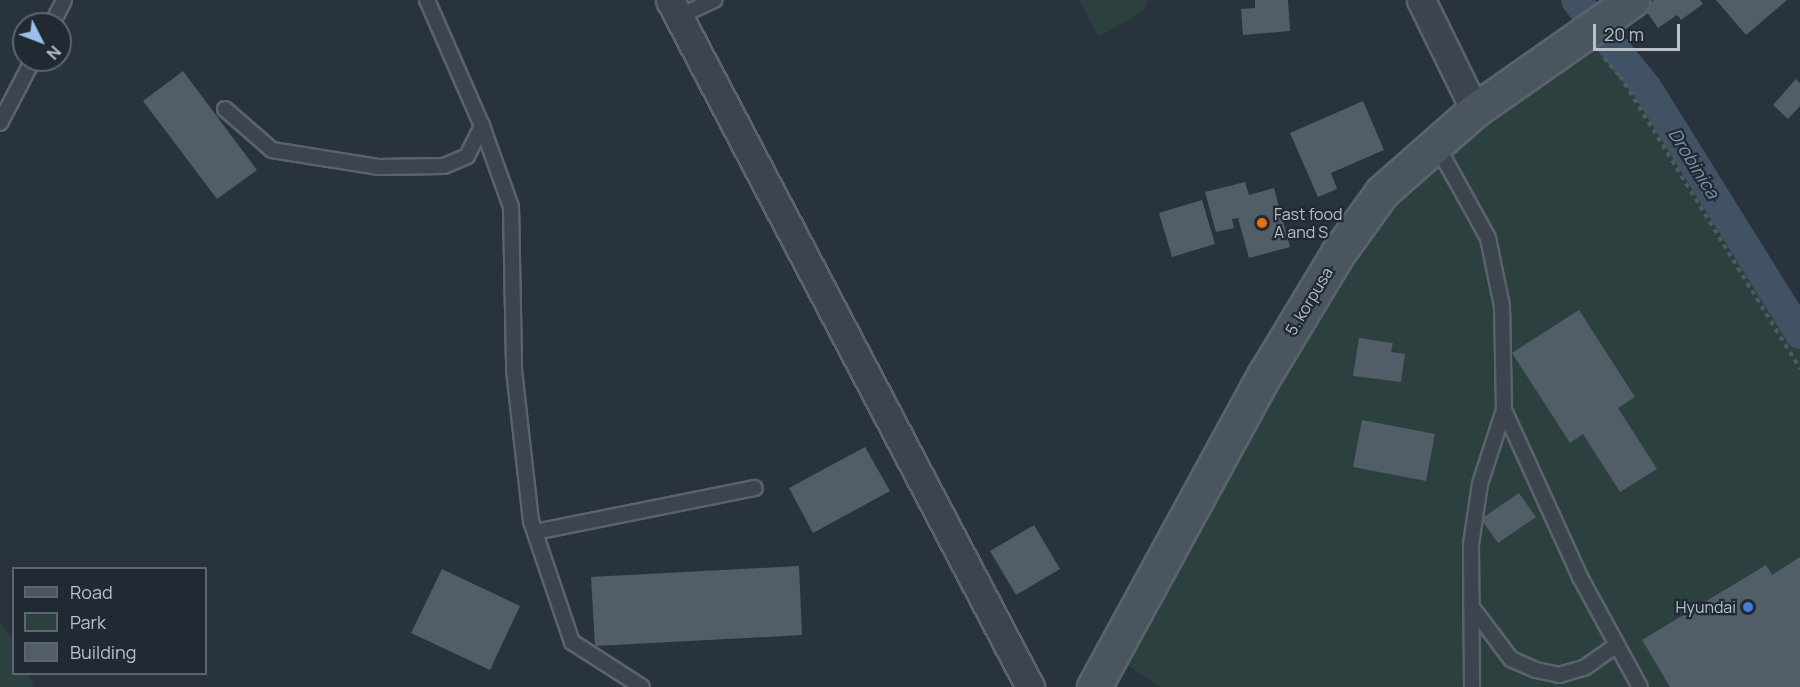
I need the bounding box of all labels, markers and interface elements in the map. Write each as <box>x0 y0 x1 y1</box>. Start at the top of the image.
north arrow <box>12 12 72 72</box>
scale bar <box>1596 12 1683 50</box>
text: 20 m <box>1604 22 1644 46</box>
text: N <box>42 41 66 64</box>
water label: Drobinica <box>1664 124 1724 202</box>
place label: Fast food A and S <box>1274 204 1342 242</box>
marker: Fast food A and S <box>1255 216 1269 230</box>
street label: 5. korpusa <box>1281 264 1337 338</box>
legend <box>12 567 207 675</box>
text: Road <box>70 580 113 604</box>
place label: Hyundai <box>1676 597 1736 617</box>
marker: Hyundai <box>1741 600 1755 614</box>
text: Park <box>70 610 106 634</box>
text: Building <box>70 640 136 664</box>

